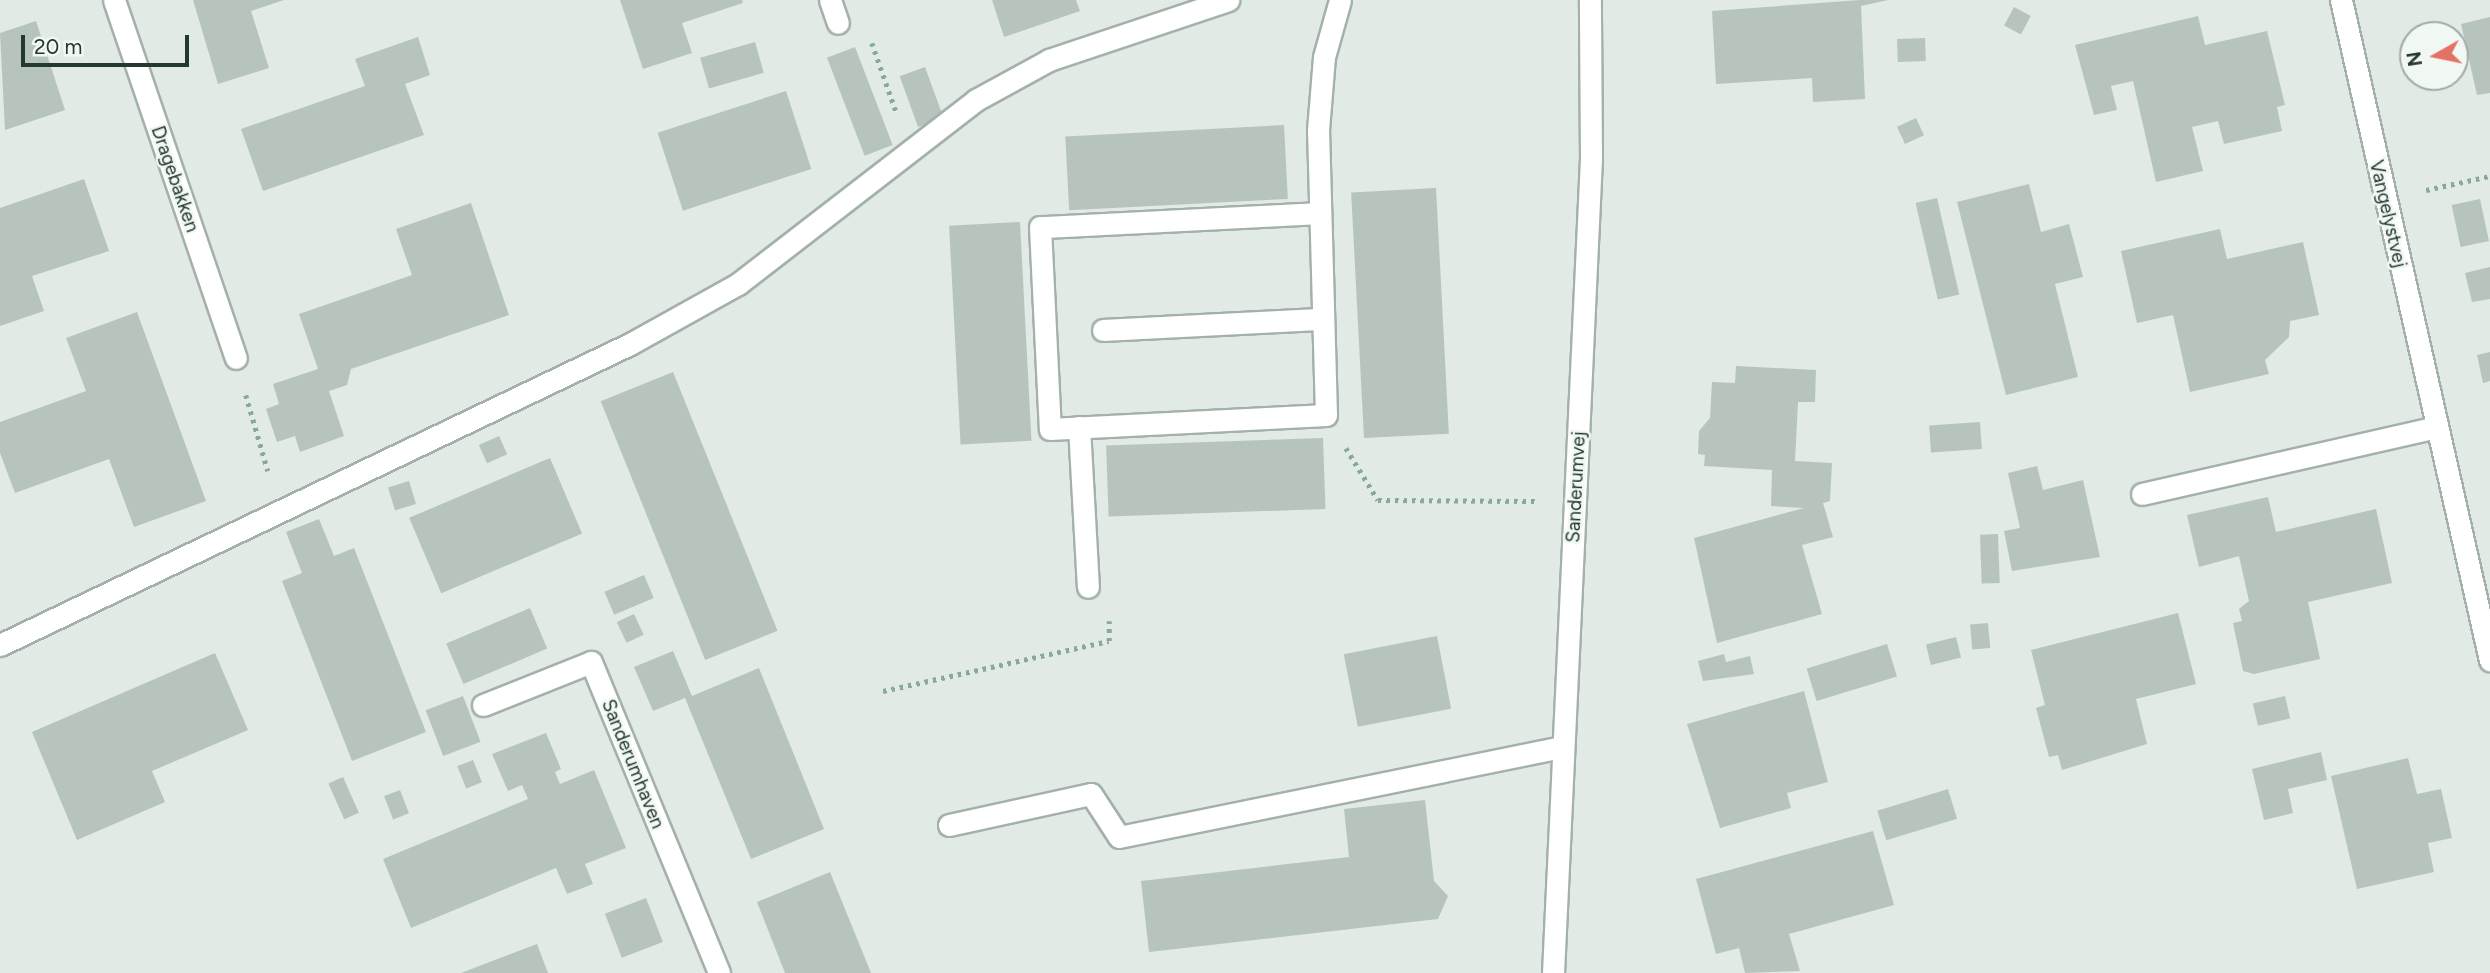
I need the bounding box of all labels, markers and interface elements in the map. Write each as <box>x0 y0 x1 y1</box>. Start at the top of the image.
scale bar <box>24 21 192 65</box>
north arrow <box>2399 21 2469 91</box>
text: 20 m <box>34 34 82 59</box>
text: N <box>2402 50 2427 68</box>
street label: Dragebakken <box>146 123 204 235</box>
street label: Vangelystvej <box>2365 158 2411 270</box>
street label: Sanderumvej <box>1562 431 1590 543</box>
street label: Sanderumhaven <box>597 696 669 832</box>

